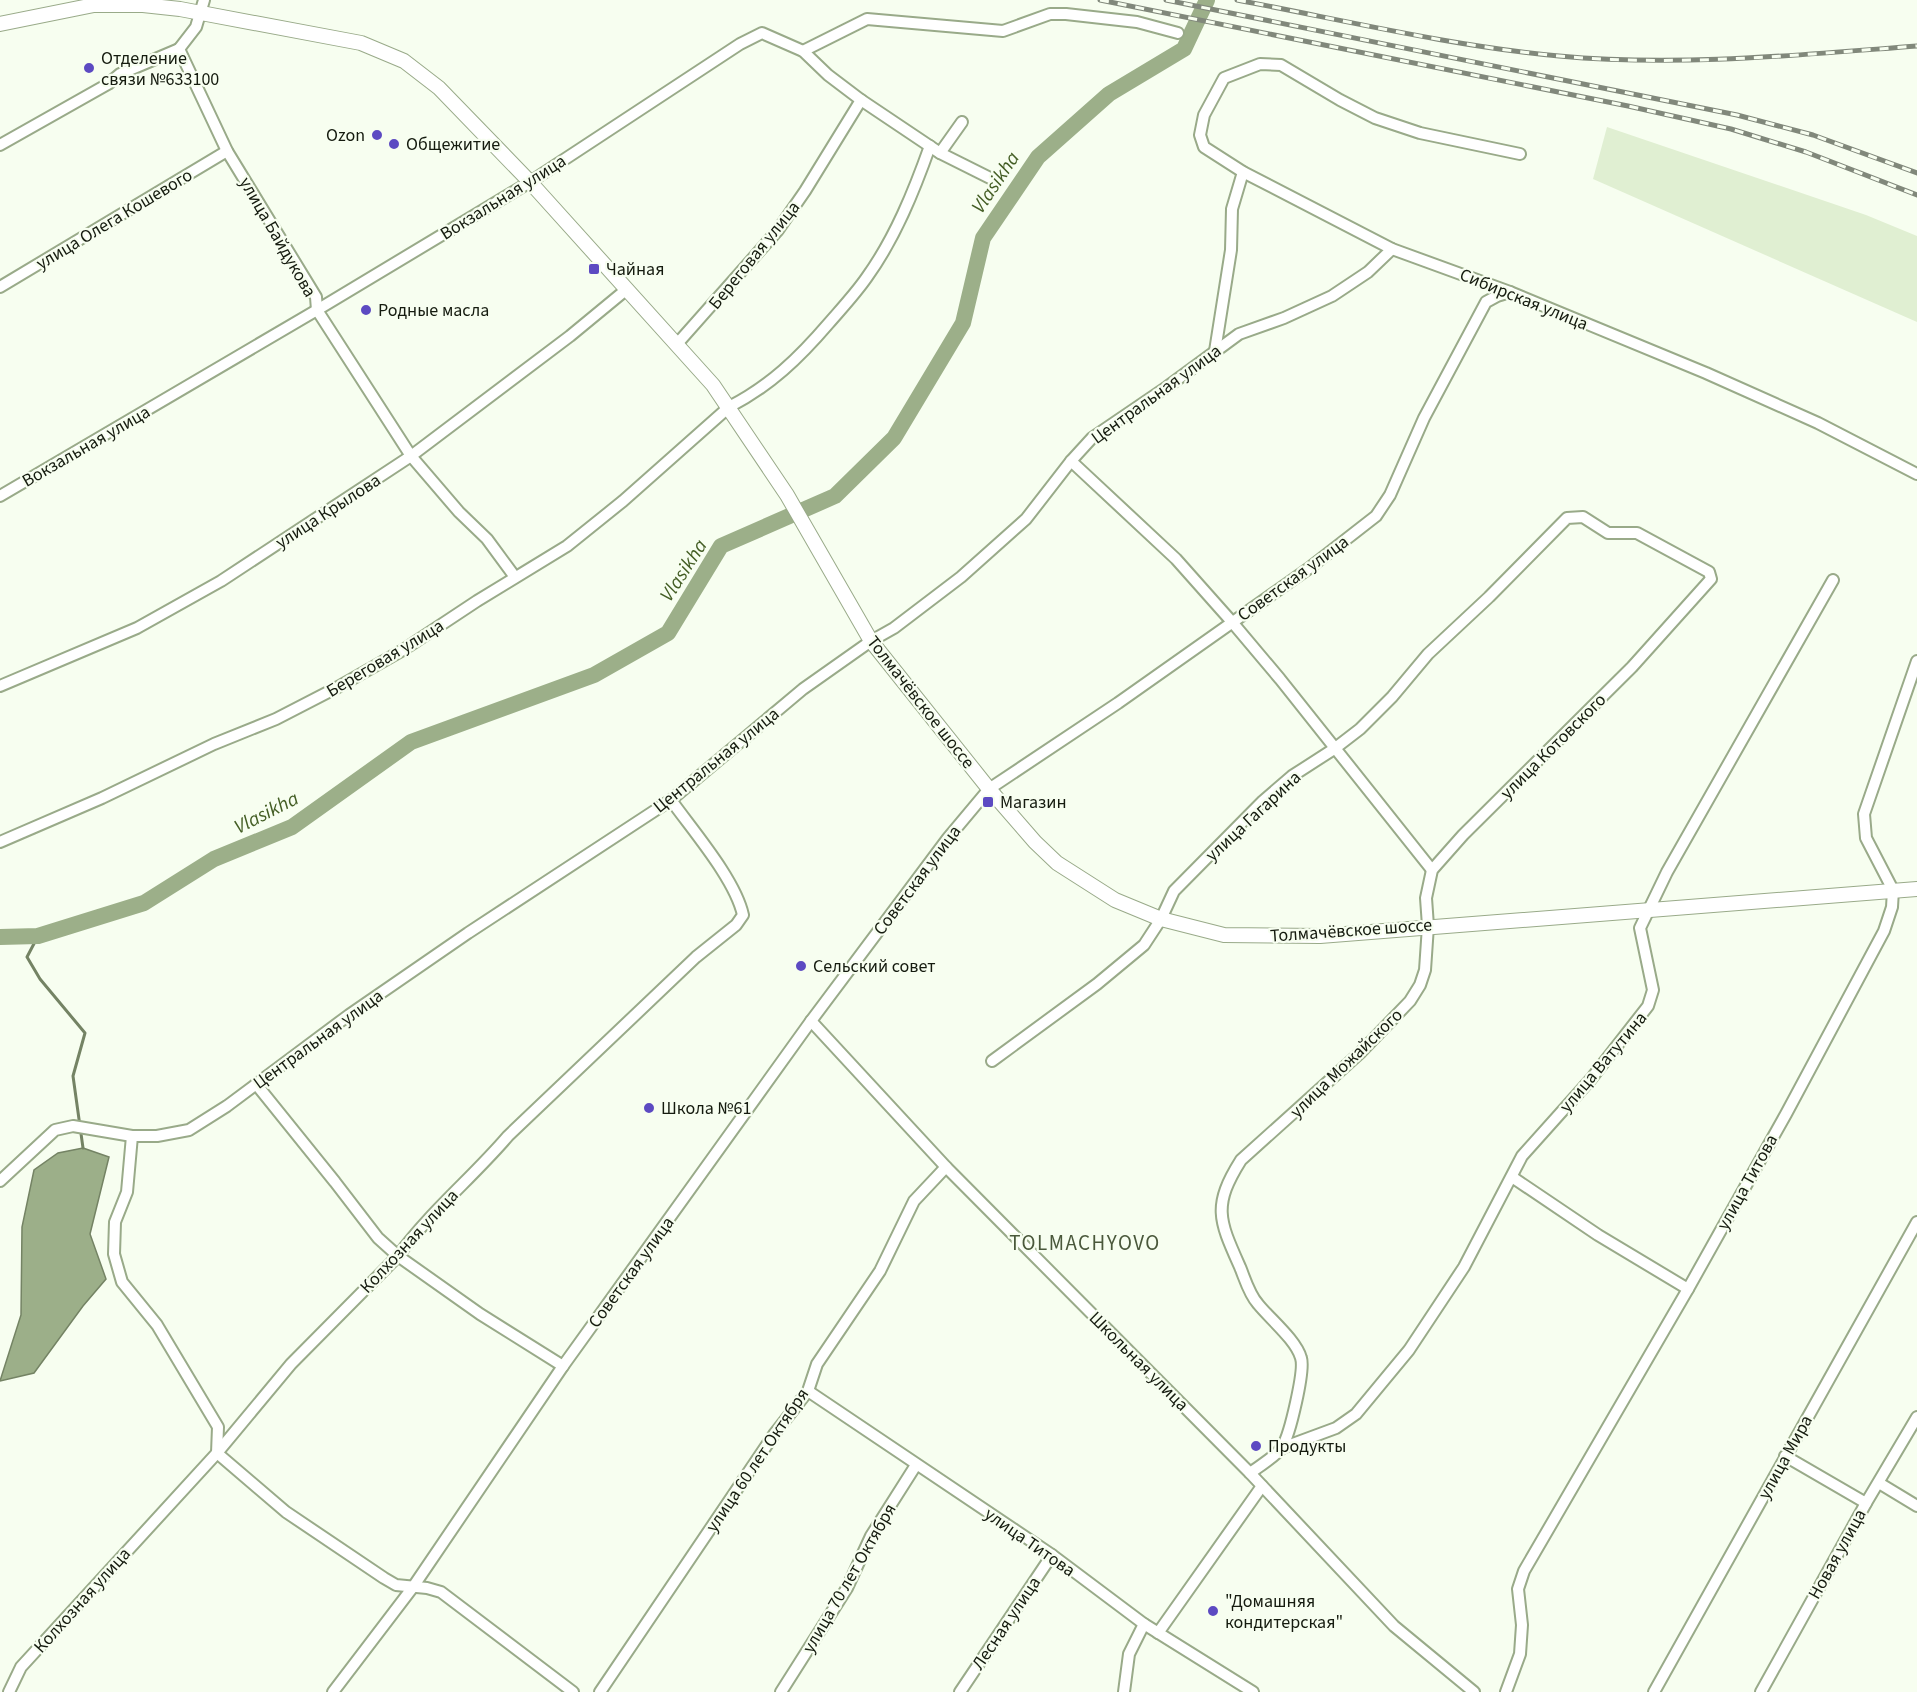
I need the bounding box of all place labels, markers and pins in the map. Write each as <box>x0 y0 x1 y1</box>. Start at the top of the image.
place label: Отделение связи №633100 <box>101 46 219 92</box>
marker: Отделение связи №633100 <box>82 61 96 75</box>
place label: Ozon <box>326 123 365 148</box>
marker: Ozon <box>370 128 384 142</box>
place label: Общежитие <box>406 132 500 157</box>
marker: Общежитие <box>387 137 401 151</box>
place label: Чайная <box>606 257 664 282</box>
marker: Чайная <box>587 262 601 276</box>
place label: Родные масла <box>378 298 489 323</box>
marker: Родные масла <box>359 303 373 317</box>
place label: Магазин <box>1000 790 1067 815</box>
marker: Магазин <box>981 795 995 809</box>
place label: Сельский совет <box>813 954 935 979</box>
marker: Сельский совет <box>794 959 808 973</box>
place label: Школа №61 <box>661 1096 751 1121</box>
marker: Школа №61 <box>642 1101 656 1115</box>
place label: Продукты <box>1268 1434 1346 1459</box>
marker: Продукты <box>1249 1439 1263 1453</box>
place label: "Домашняя кондитерская" <box>1225 1589 1343 1635</box>
marker: "Домашняя кондитерская" <box>1206 1604 1220 1618</box>

